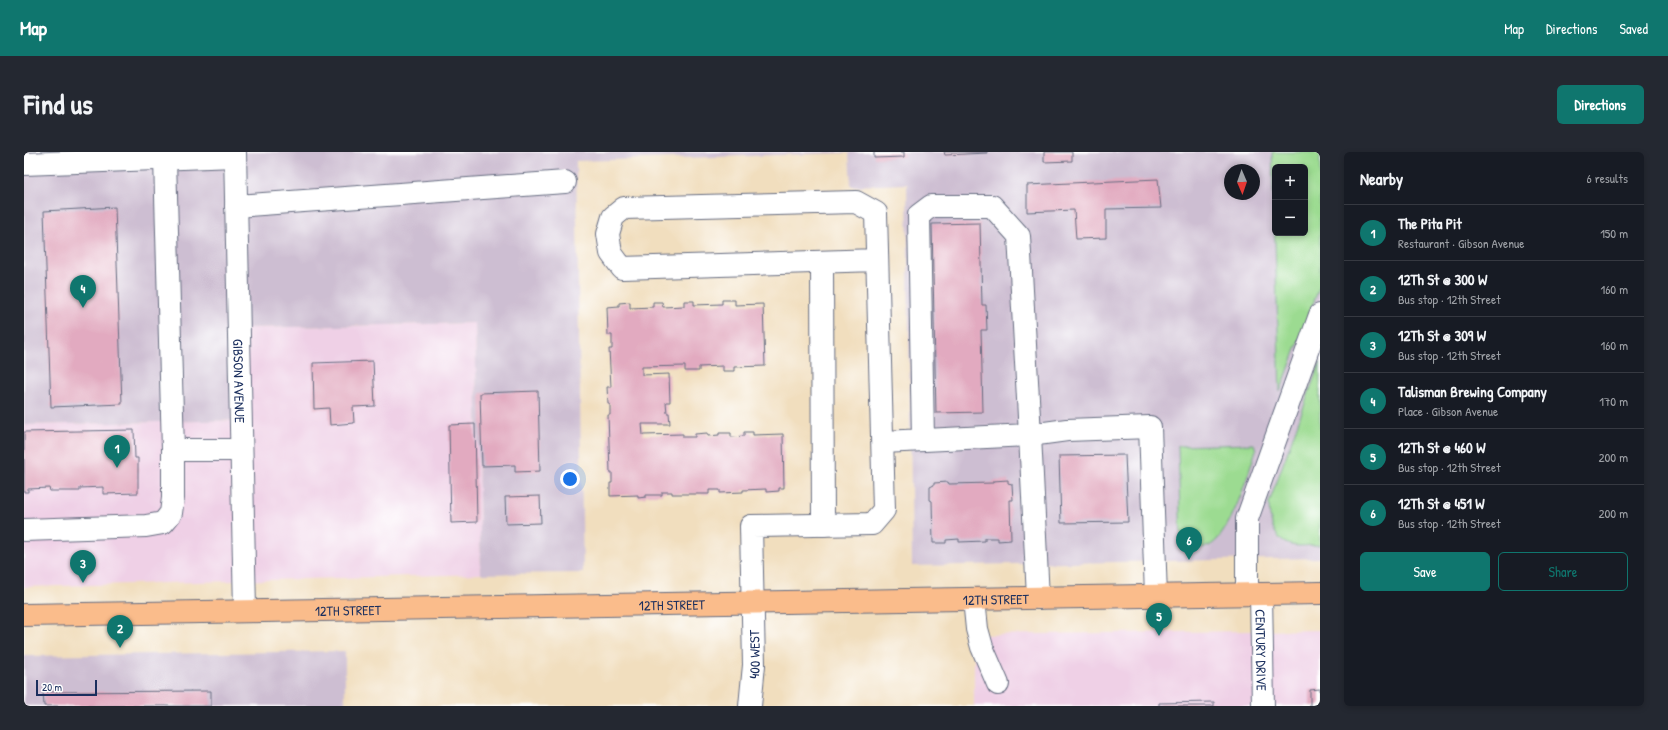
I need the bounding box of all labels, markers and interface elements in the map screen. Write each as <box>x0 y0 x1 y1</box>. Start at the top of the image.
text: Map <box>20 15 47 41</box>
text: Map <box>1504 19 1524 38</box>
text: Directions <box>1546 19 1597 38</box>
text: Saved <box>1619 19 1648 38</box>
text: Find us <box>24 85 93 123</box>
button: Directions <box>1557 85 1644 124</box>
north arrow <box>1224 164 1260 200</box>
map controls <box>1272 164 1308 236</box>
button: + <box>1272 164 1308 200</box>
text: Nearby <box>1360 167 1403 190</box>
text: 6 results <box>1587 169 1628 187</box>
button: − <box>1272 200 1308 236</box>
text: The Pita Pit <box>1398 213 1462 234</box>
text: 1 <box>1371 224 1375 242</box>
text: 150 m <box>1600 224 1628 242</box>
text: Restaurant · Gibson Avenue <box>1398 234 1524 252</box>
text: 12Th St @ 300 W <box>1398 269 1487 290</box>
pin: 4 <box>70 275 96 308</box>
text: 2 <box>1370 280 1376 298</box>
text: 160 m <box>1600 280 1628 298</box>
text: Bus stop · 12th Street <box>1398 290 1501 308</box>
text: 12Th St @ 309 W <box>1398 325 1486 346</box>
text: 3 <box>1370 336 1376 354</box>
text: 160 m <box>1600 336 1628 354</box>
street label: GIBSON AVENUE <box>230 339 250 423</box>
text: Bus stop · 12th Street <box>1398 346 1501 364</box>
text: Talisman Brewing Company <box>1398 381 1547 402</box>
text: 4 <box>1371 392 1375 410</box>
text: 170 m <box>1599 392 1628 410</box>
text: Place · Gibson Avenue <box>1398 402 1498 420</box>
pin: 1 <box>104 435 130 468</box>
text: 12Th St @ 460 W <box>1398 437 1485 458</box>
text: 5 <box>1370 448 1376 466</box>
text: 200 m <box>1598 448 1628 466</box>
text: Bus stop · 12th Street <box>1398 458 1501 476</box>
your location <box>560 469 580 489</box>
text: 12Th St @ 451 W <box>1398 493 1485 514</box>
text: 6 <box>1370 504 1376 522</box>
text: 200 m <box>1598 504 1628 522</box>
text: Bus stop · 12th Street <box>1398 514 1501 532</box>
pin: 6 <box>1176 527 1202 560</box>
pin: 3 <box>70 550 96 583</box>
button: Save <box>1360 552 1490 591</box>
button: Share <box>1498 552 1628 591</box>
street label: 12TH STREET <box>963 588 1030 609</box>
street label: 12TH STREET <box>639 594 706 614</box>
street label: 12TH STREET <box>315 599 382 620</box>
pin: 5 <box>1146 603 1172 636</box>
street label: CENTURY DRIVE <box>1252 609 1272 691</box>
pin: 2 <box>107 615 133 648</box>
street label: 400 WEST <box>743 629 764 679</box>
scale bar <box>36 678 97 697</box>
text: 20 m <box>42 680 62 694</box>

